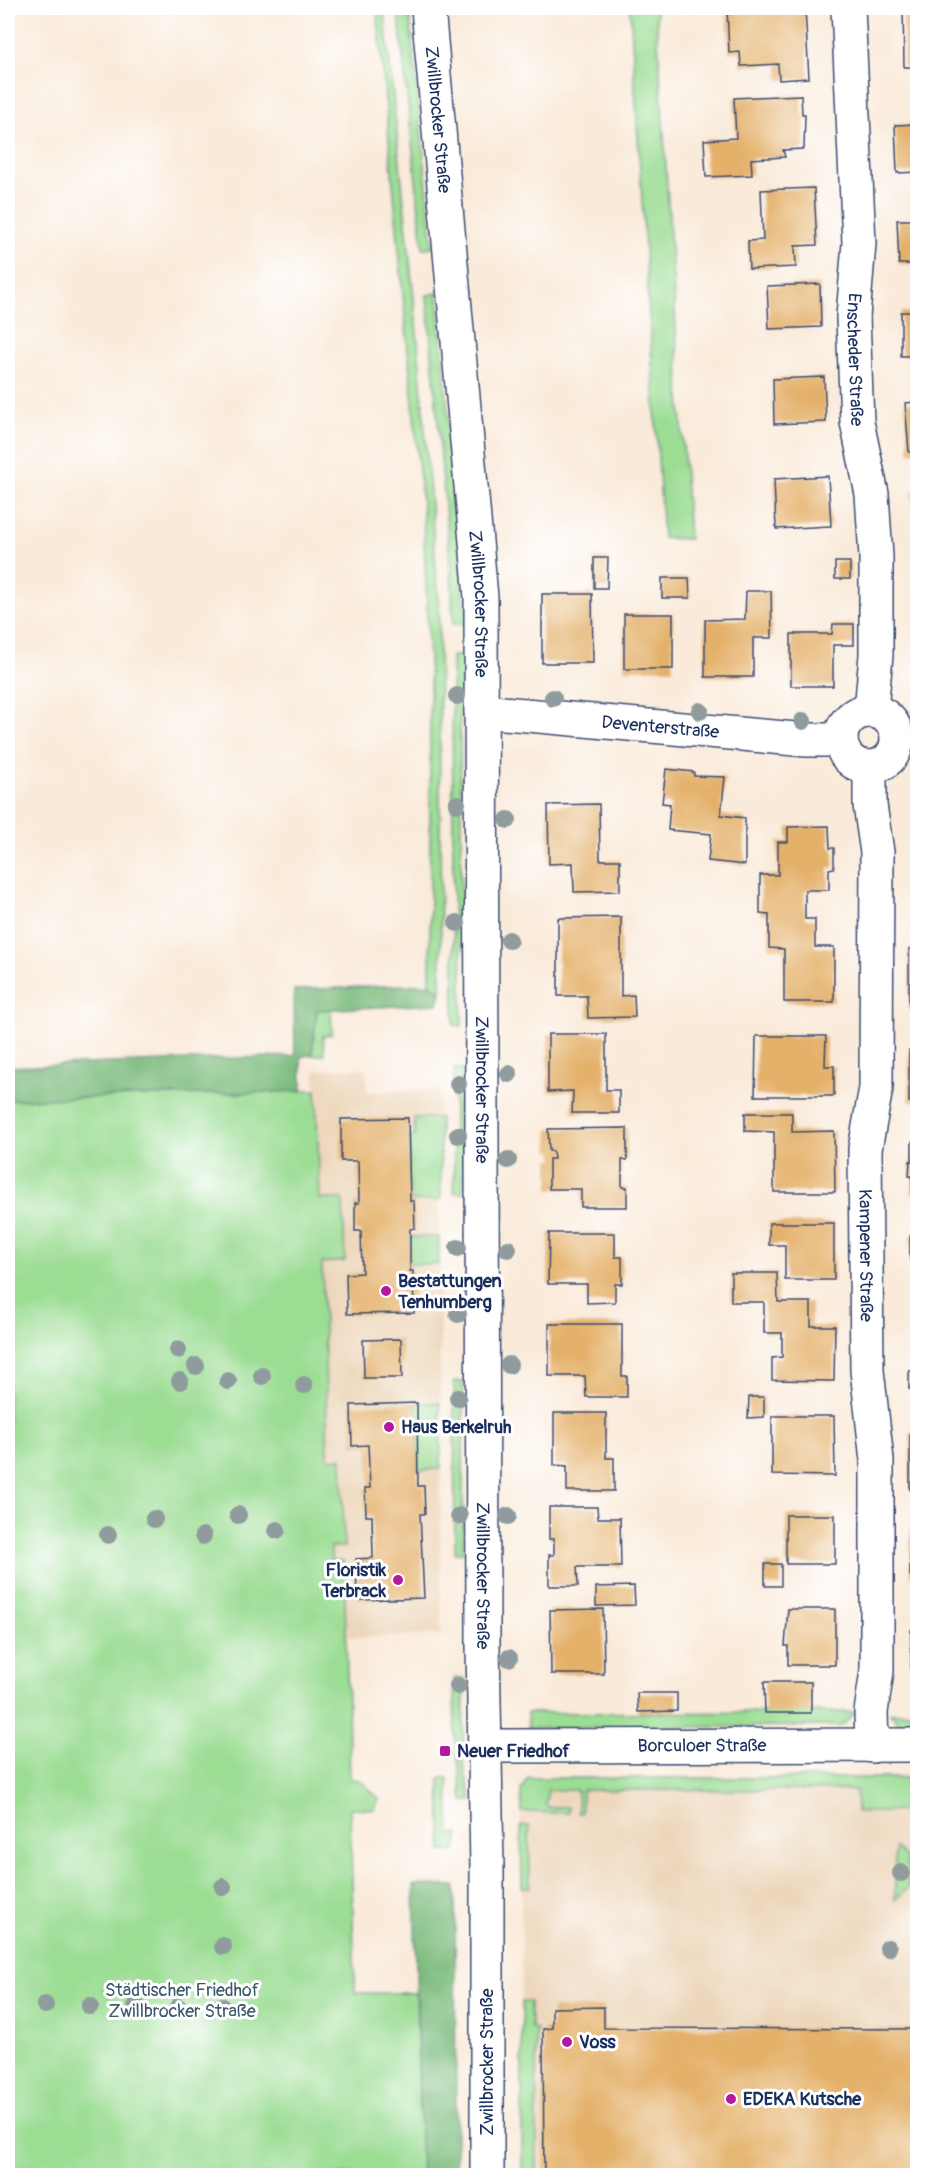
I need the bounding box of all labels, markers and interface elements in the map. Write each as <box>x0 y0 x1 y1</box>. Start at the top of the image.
street label: Zwillbrocker Straße <box>419 45 456 194</box>
street label: Enscheder Straße <box>841 292 868 427</box>
street label: Zwillbrocker Straße <box>463 529 492 678</box>
street label: Deventerstraße <box>600 711 720 744</box>
street label: Zwillbrocker Straße <box>470 1016 493 1164</box>
street label: Kampener Straße <box>853 1189 878 1322</box>
place label: Bestattungen Tenhumberg <box>397 1270 502 1314</box>
marker: Bestattungen Tenhumberg <box>379 1284 393 1298</box>
place label: Haus Berkelruh <box>401 1416 512 1439</box>
marker: Haus Berkelruh <box>382 1420 396 1434</box>
street label: Zwillbrocker Straße <box>471 1502 494 1650</box>
place label: Floristik Terbrack <box>321 1559 386 1603</box>
marker: Floristik Terbrack <box>391 1573 405 1587</box>
street label: Borculoer Straße <box>637 1734 767 1758</box>
place label: Neuer Friedhof <box>457 1740 571 1763</box>
marker: Neuer Friedhof <box>438 1744 452 1758</box>
park label: Städtischer Friedhof Zwillbrocker Straße <box>105 1979 260 2023</box>
street label: Zwillbrocker Straße <box>476 1988 499 2136</box>
place label: Voss <box>579 2031 616 2054</box>
marker: Voss <box>560 2035 574 2049</box>
place label: EDEKA Kutsche <box>743 2088 862 2111</box>
marker: EDEKA Kutsche <box>724 2092 738 2106</box>

